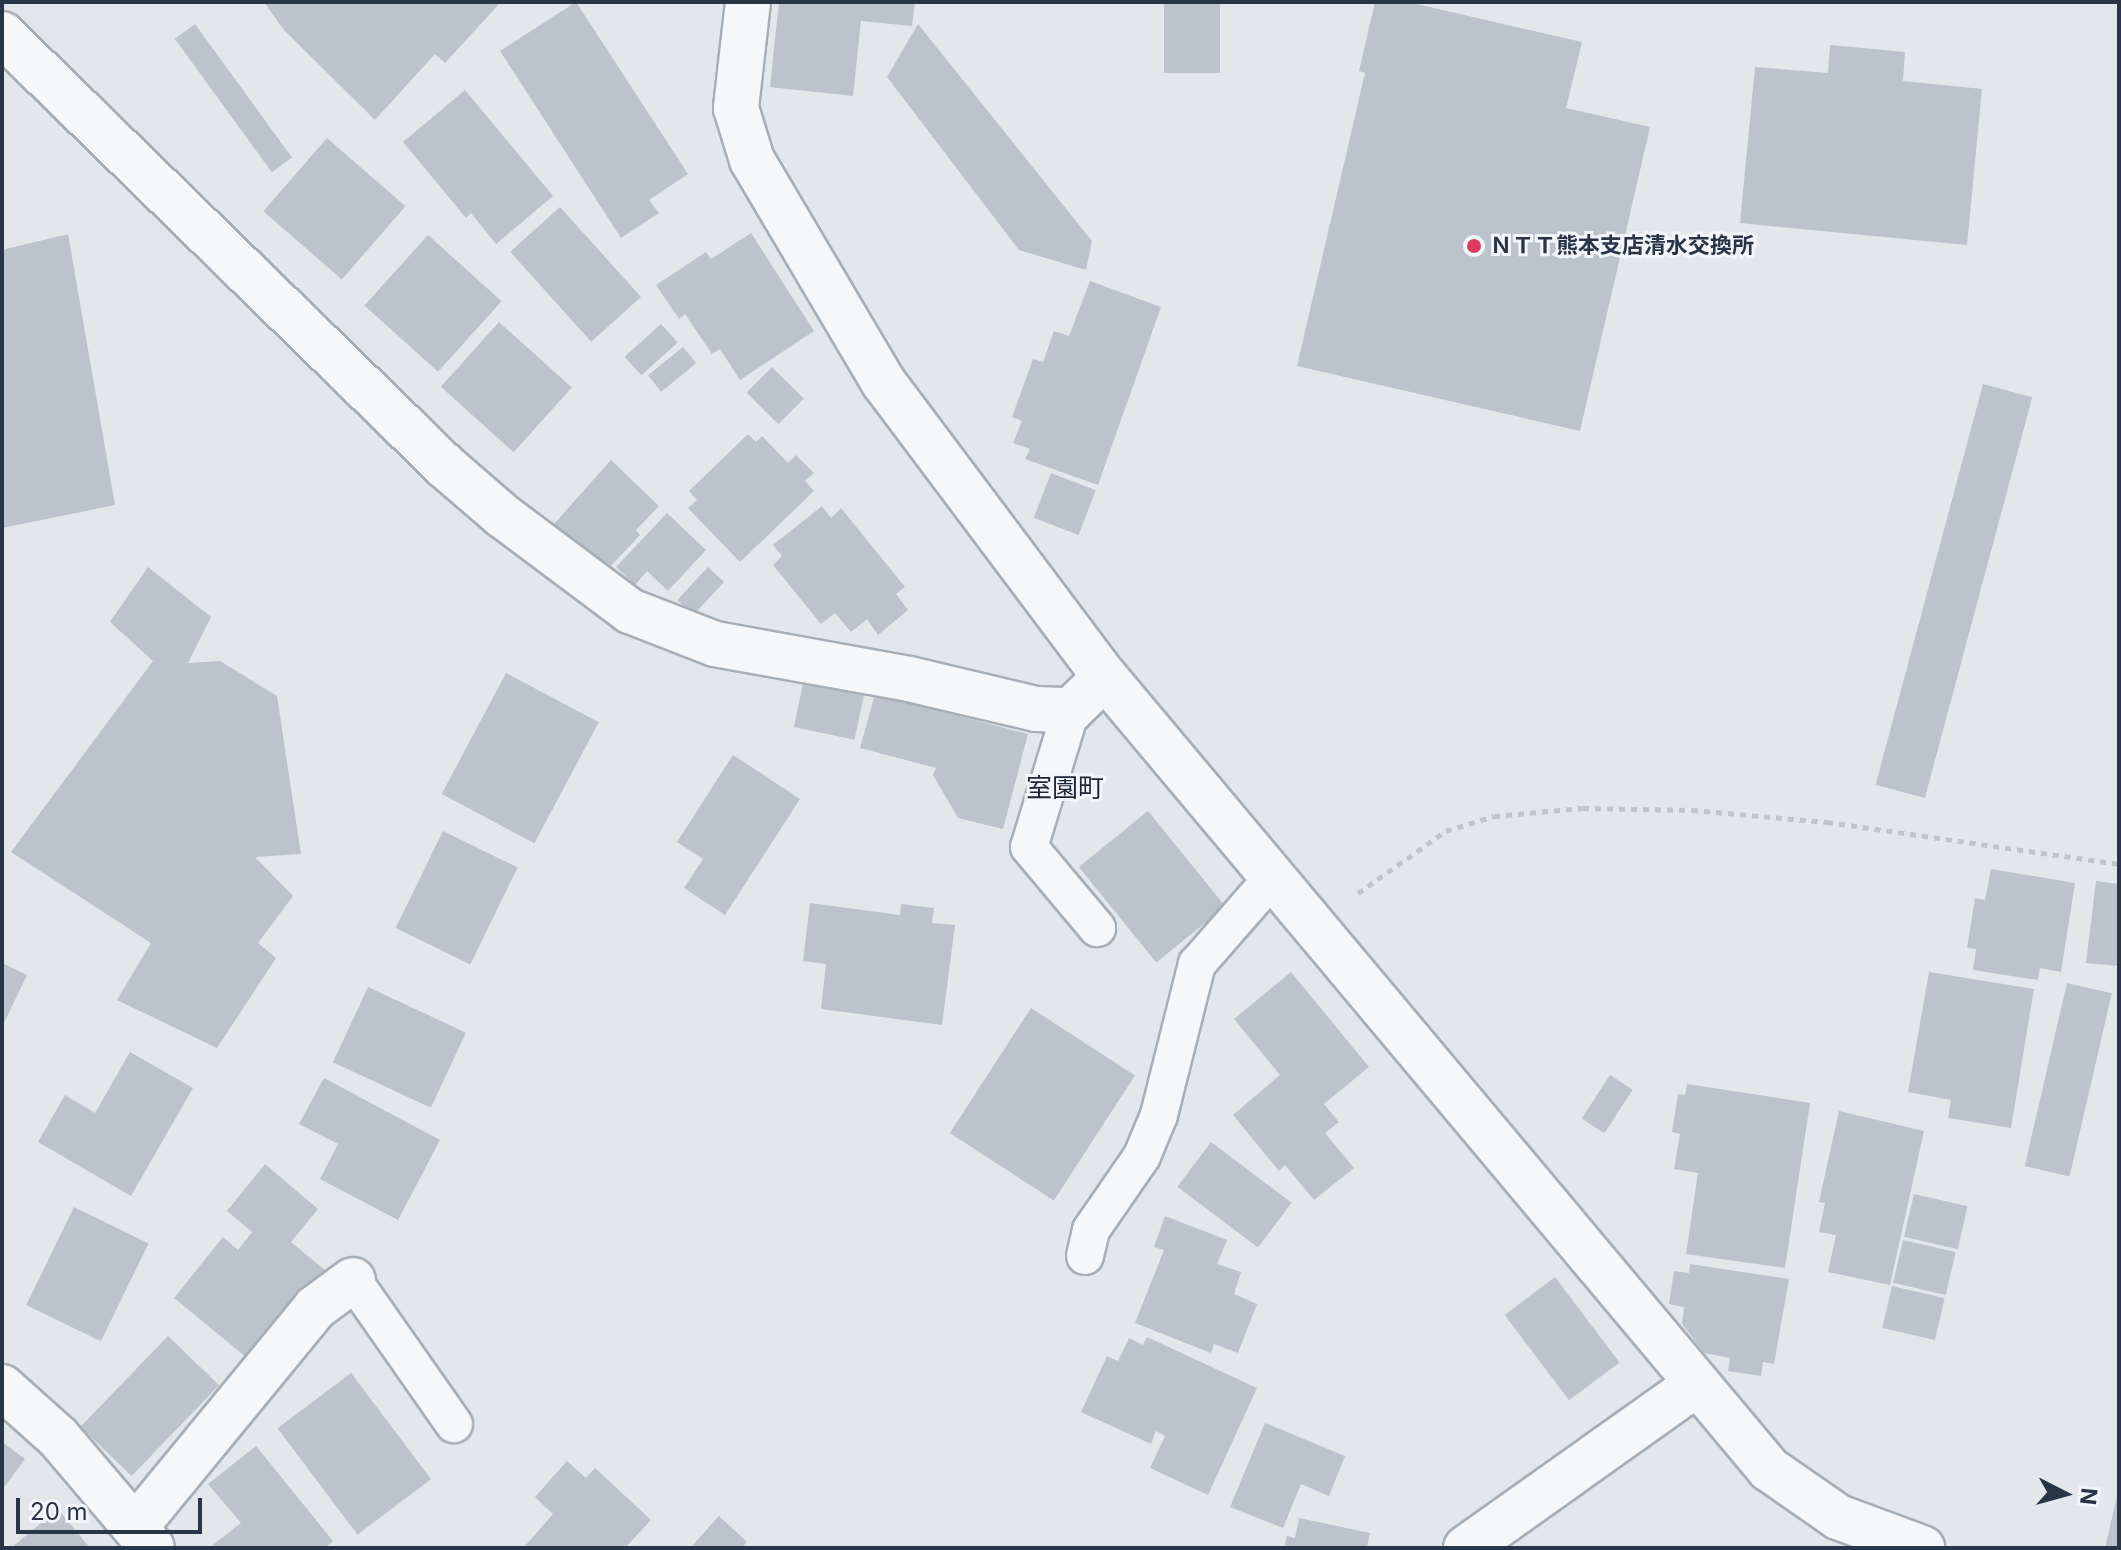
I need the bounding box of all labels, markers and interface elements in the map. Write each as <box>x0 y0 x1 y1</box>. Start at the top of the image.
place label: ＮＴＴ熊本支店清水交換所 <box>1490 233 1754 259</box>
marker: ＮＴＴ熊本支店清水交換所 <box>1465 237 1483 255</box>
district label: 室園町 <box>1026 772 1104 804</box>
north arrow <box>2025 1454 2105 1534</box>
scale bar <box>20 1482 206 1532</box>
text: N <box>2075 1487 2103 1506</box>
text: 20 m <box>30 1497 88 1526</box>

